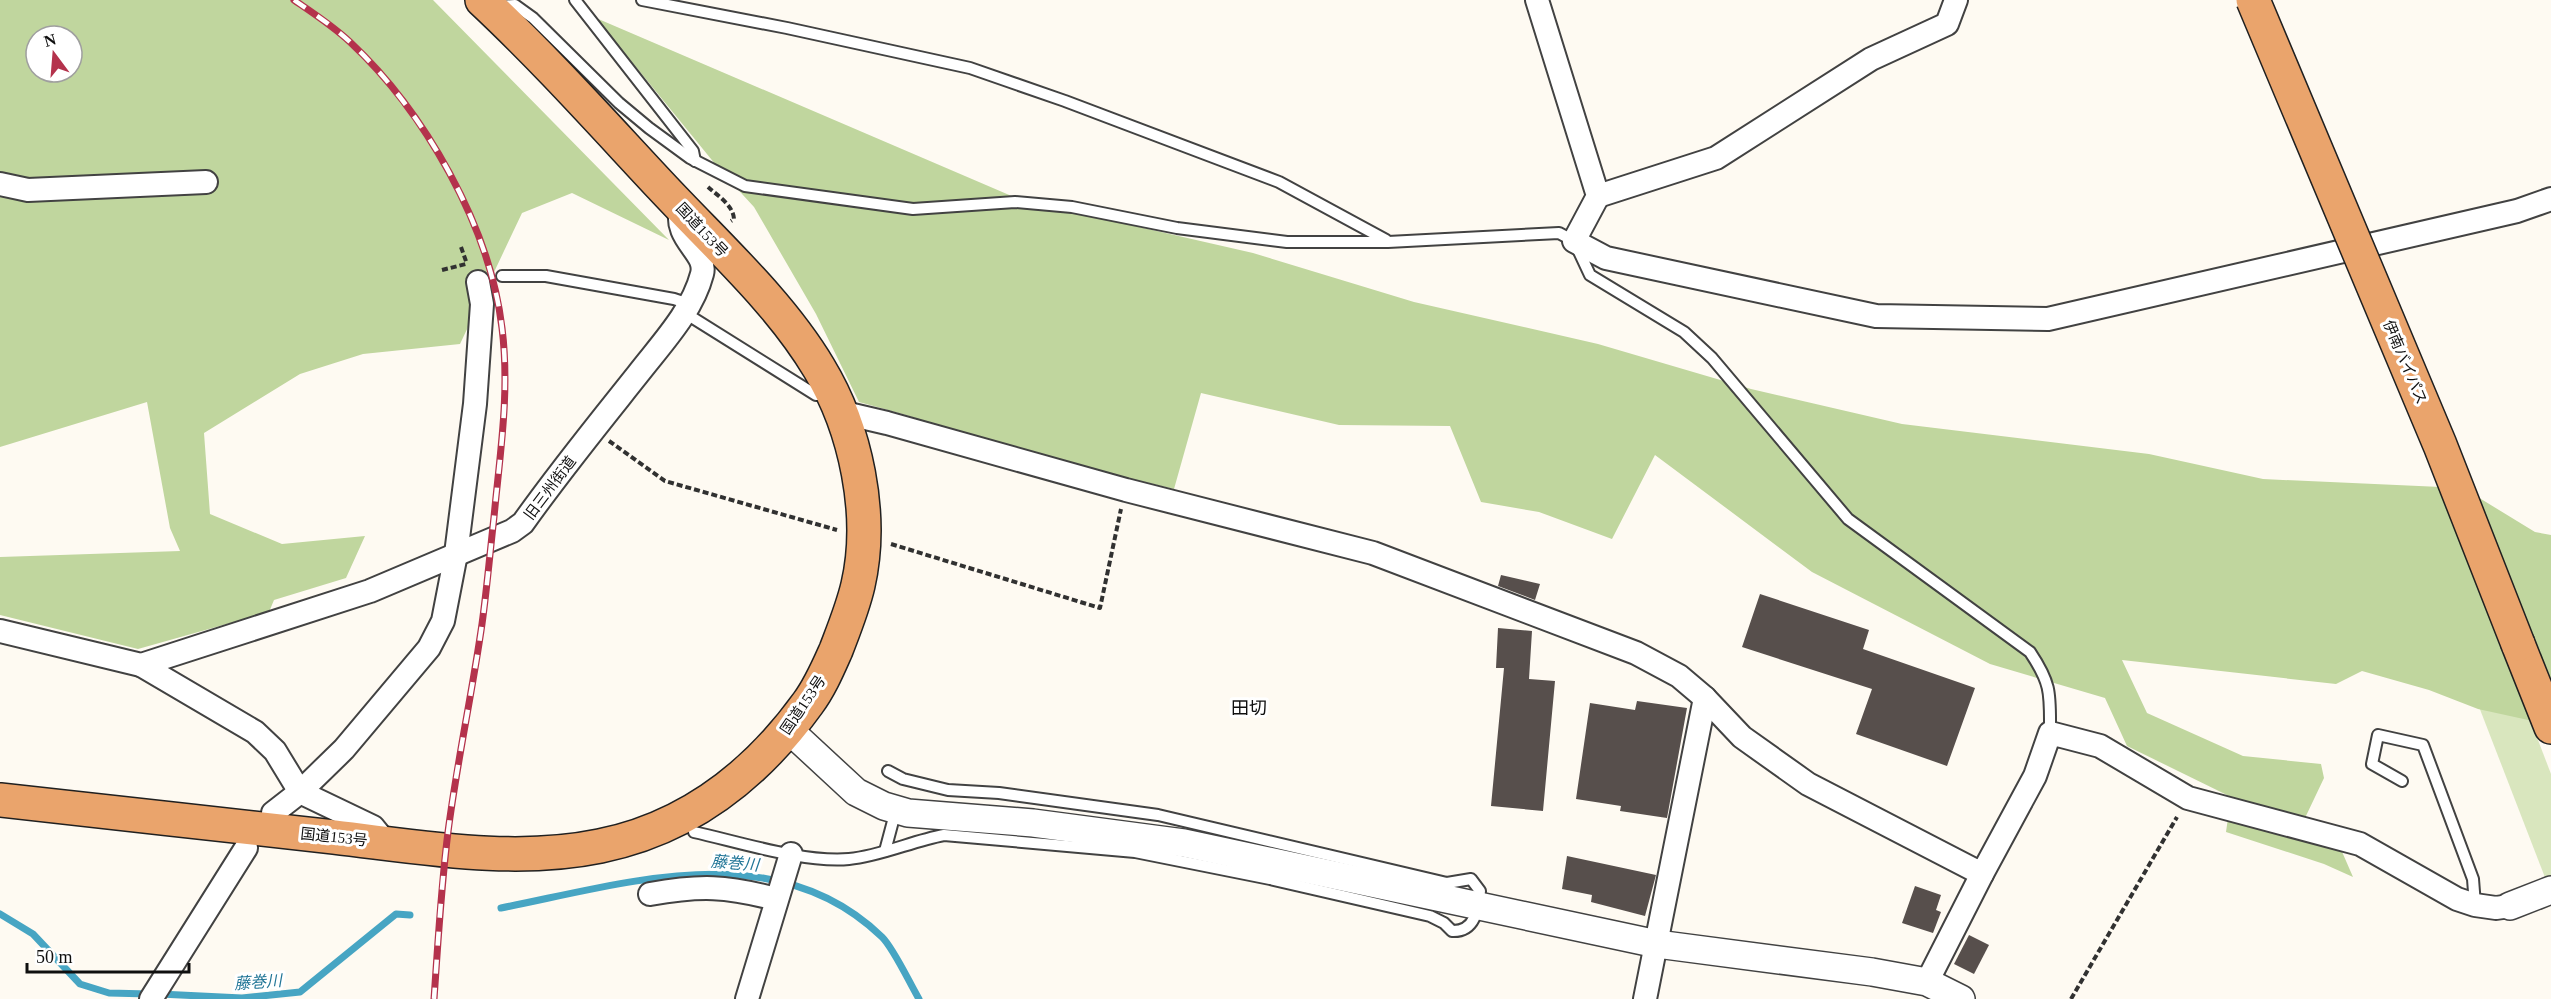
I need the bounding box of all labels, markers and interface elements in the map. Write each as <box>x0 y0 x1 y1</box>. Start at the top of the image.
north arrow <box>24 24 84 84</box>
text: N <box>42 30 58 50</box>
street label: 国道153号 <box>673 200 731 260</box>
street label: 伊南バイパス <box>2380 318 2430 406</box>
street label: 旧三州街道 <box>520 453 579 523</box>
street label: 国道153号 <box>777 673 829 737</box>
district label: 田切 <box>1231 698 1267 718</box>
street label: 国道153号 <box>300 826 368 848</box>
water label: 藤巻川 <box>710 852 762 874</box>
scale bar <box>27 936 189 974</box>
text: 50 m <box>36 947 73 967</box>
water label: 藤巻川 <box>233 972 285 992</box>

